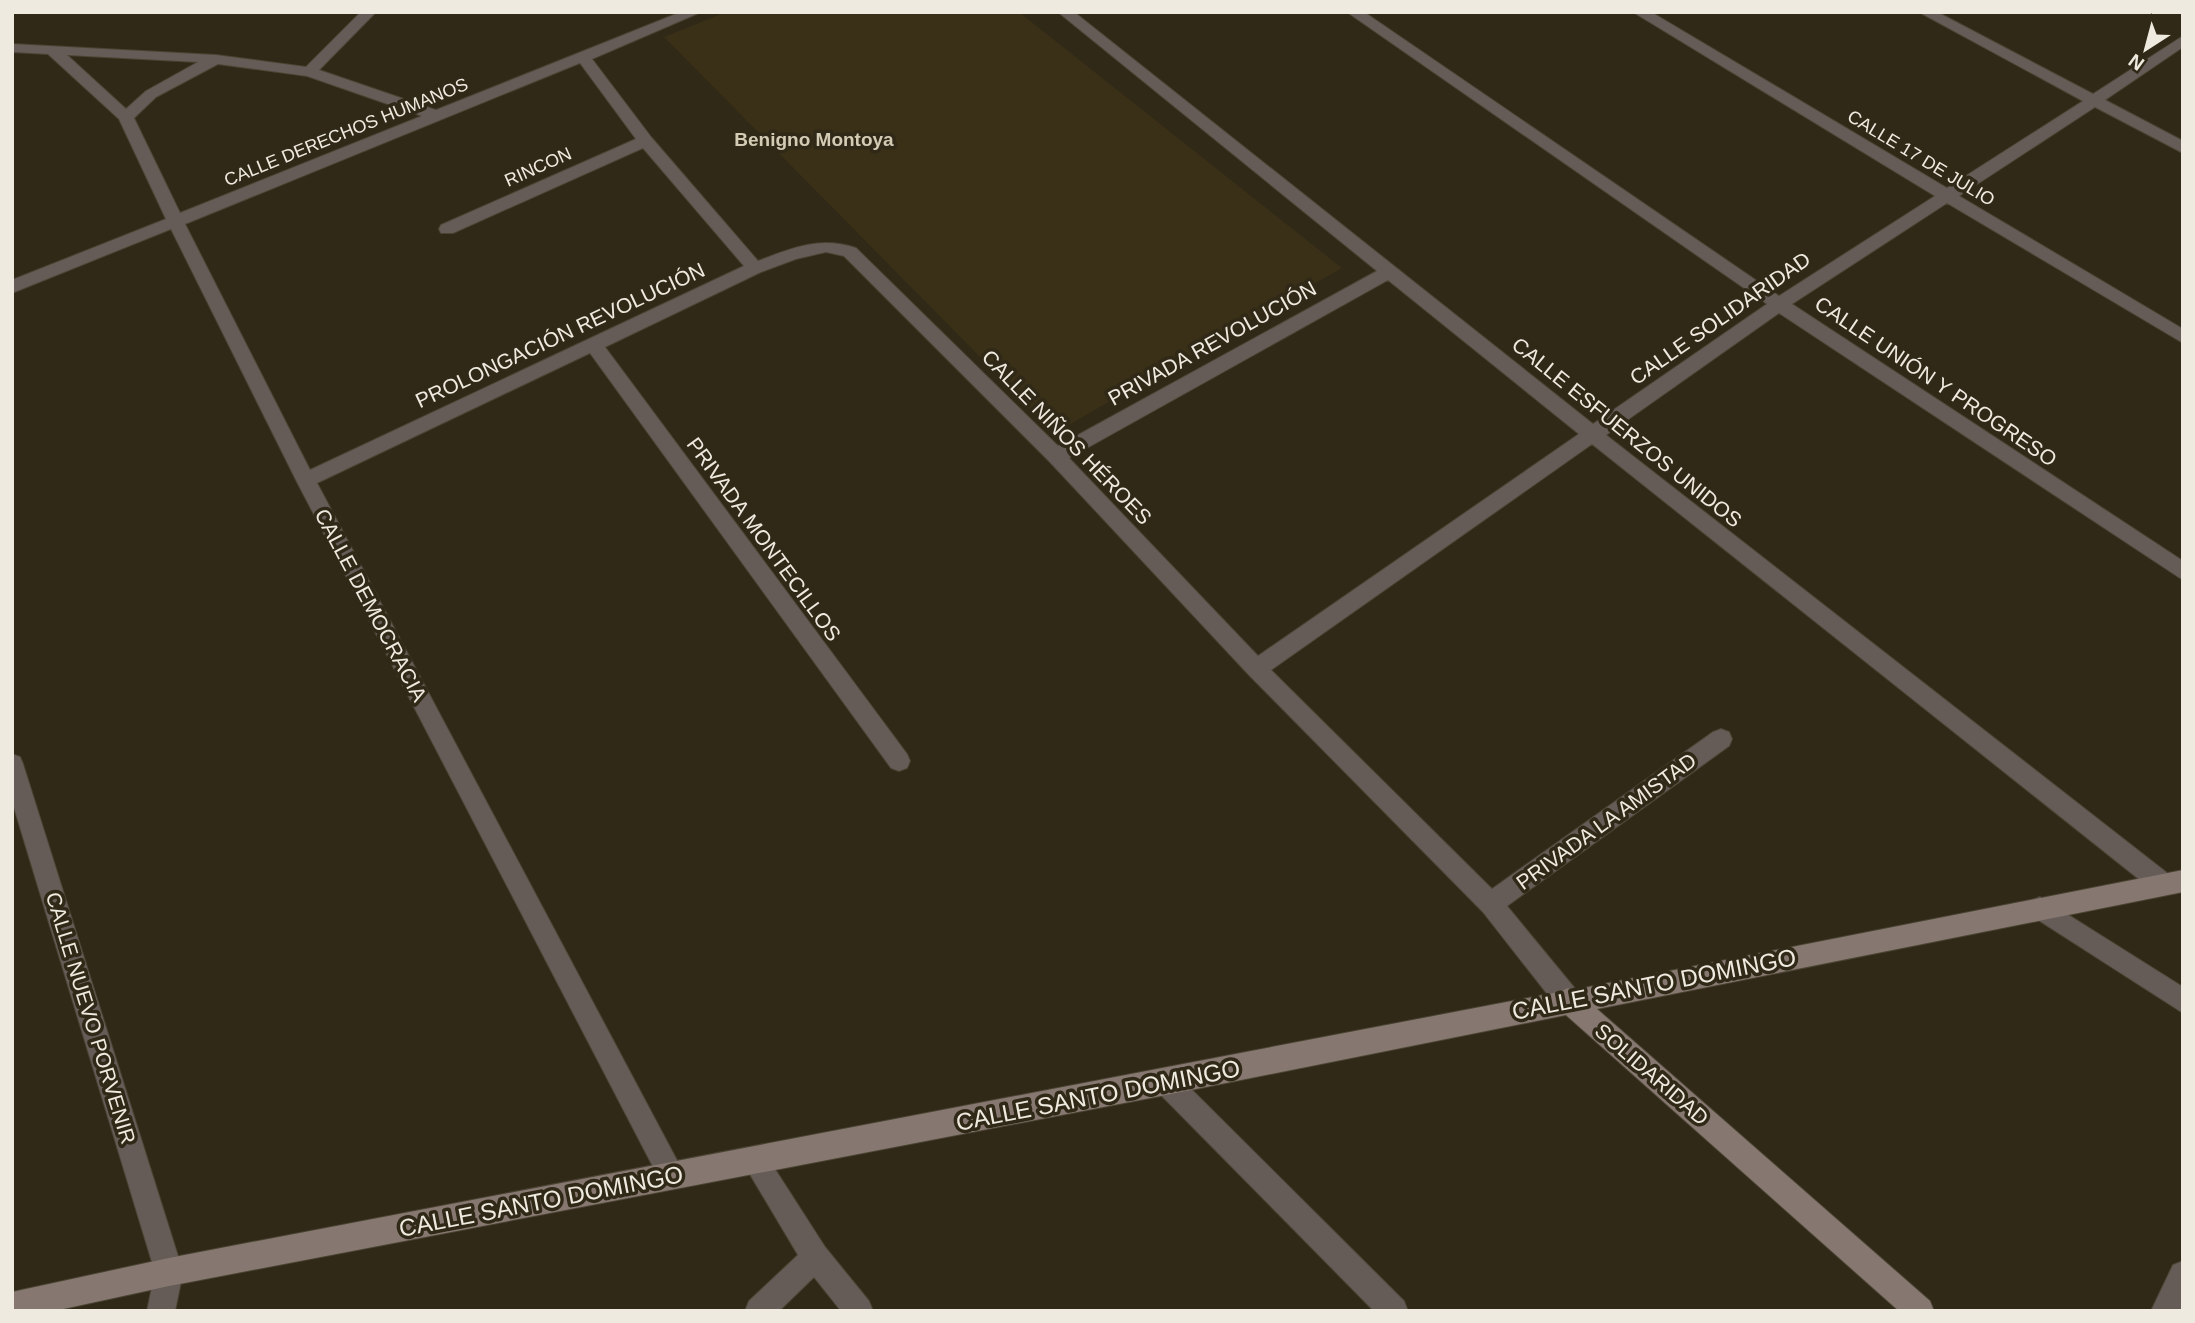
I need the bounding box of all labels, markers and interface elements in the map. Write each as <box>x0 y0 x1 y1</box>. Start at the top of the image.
north arrow <box>2111 14 2181 84</box>
text: N <box>2125 50 2148 75</box>
street label: CALLE DERECHOS HUMANOS <box>221 74 471 190</box>
street label: CALLE 17 DE JULIO <box>1844 106 1998 210</box>
district label: Benigno Montoya <box>734 129 894 150</box>
street label: RINCON <box>502 143 574 191</box>
street label: CALLE SOLIDARIDAD <box>1625 247 1815 389</box>
street label: PROLONGACIÓN REVOLUCIÓN <box>412 258 708 412</box>
street label: PRIVADA REVOLUCIÓN <box>1104 276 1320 410</box>
street label: CALLE UNIÓN Y PROGRESO <box>1811 291 2061 471</box>
street label: CALLE ESFUERZOS UNIDOS <box>1508 332 1746 532</box>
street label: CALLE NIÑOS HÉROES <box>978 345 1156 529</box>
street label: PRIVADA MONTECILLOS <box>682 433 846 645</box>
street label: CALLE DEMOCRACIA <box>310 505 432 705</box>
street label: PRIVADA LA AMISTAD <box>1512 748 1700 894</box>
street label: CALLE NUEVO PORVENIR <box>42 889 140 1147</box>
street label: CALLE SANTO DOMINGO <box>1510 943 1798 1025</box>
street label: SOLIDARIDAD <box>1591 1019 1713 1129</box>
street label: CALLE SANTO DOMINGO <box>954 1054 1242 1136</box>
street label: CALLE SANTO DOMINGO <box>397 1160 685 1242</box>

